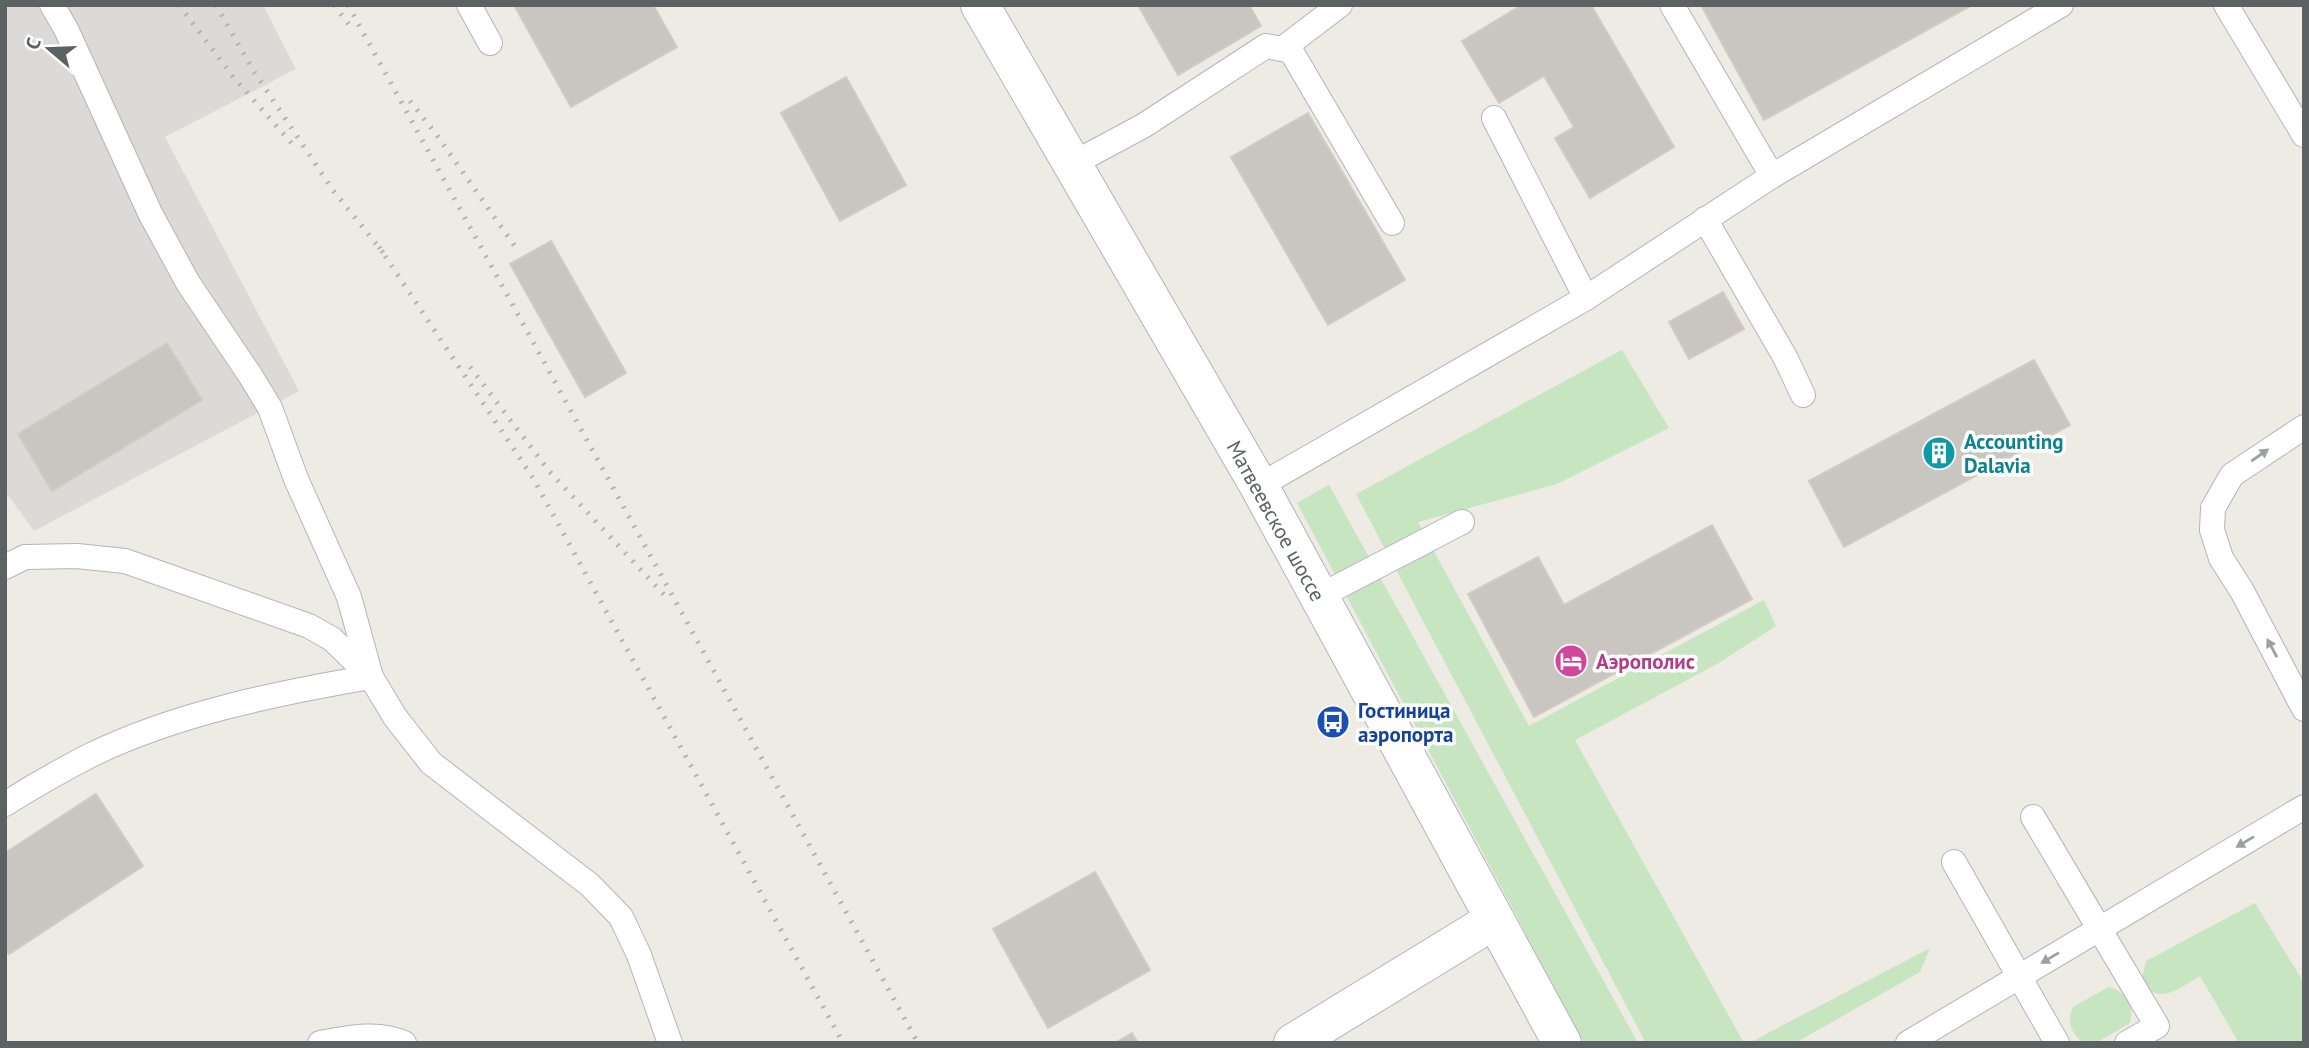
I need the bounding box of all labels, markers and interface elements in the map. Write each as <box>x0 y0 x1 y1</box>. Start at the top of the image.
north arrow <box>14 14 84 84</box>
text: С <box>20 34 46 52</box>
place label: Accounting Dalavia <box>1964 428 2063 479</box>
building icon: Accounting Dalavia <box>1920 434 1958 472</box>
street label: Матвеевское шоссе <box>1221 436 1331 606</box>
one-way arrow <box>2251 448 2269 462</box>
one-way arrow <box>2267 638 2278 658</box>
hotel icon: Аэрополис <box>1552 642 1590 680</box>
place label: Аэрополис <box>1596 648 1695 675</box>
place label: Гостиница аэропорта <box>1358 697 1454 748</box>
bus stop icon: Гостиница аэропорта <box>1314 703 1352 741</box>
one-way arrow <box>2236 836 2255 848</box>
one-way arrow <box>2040 952 2059 965</box>

